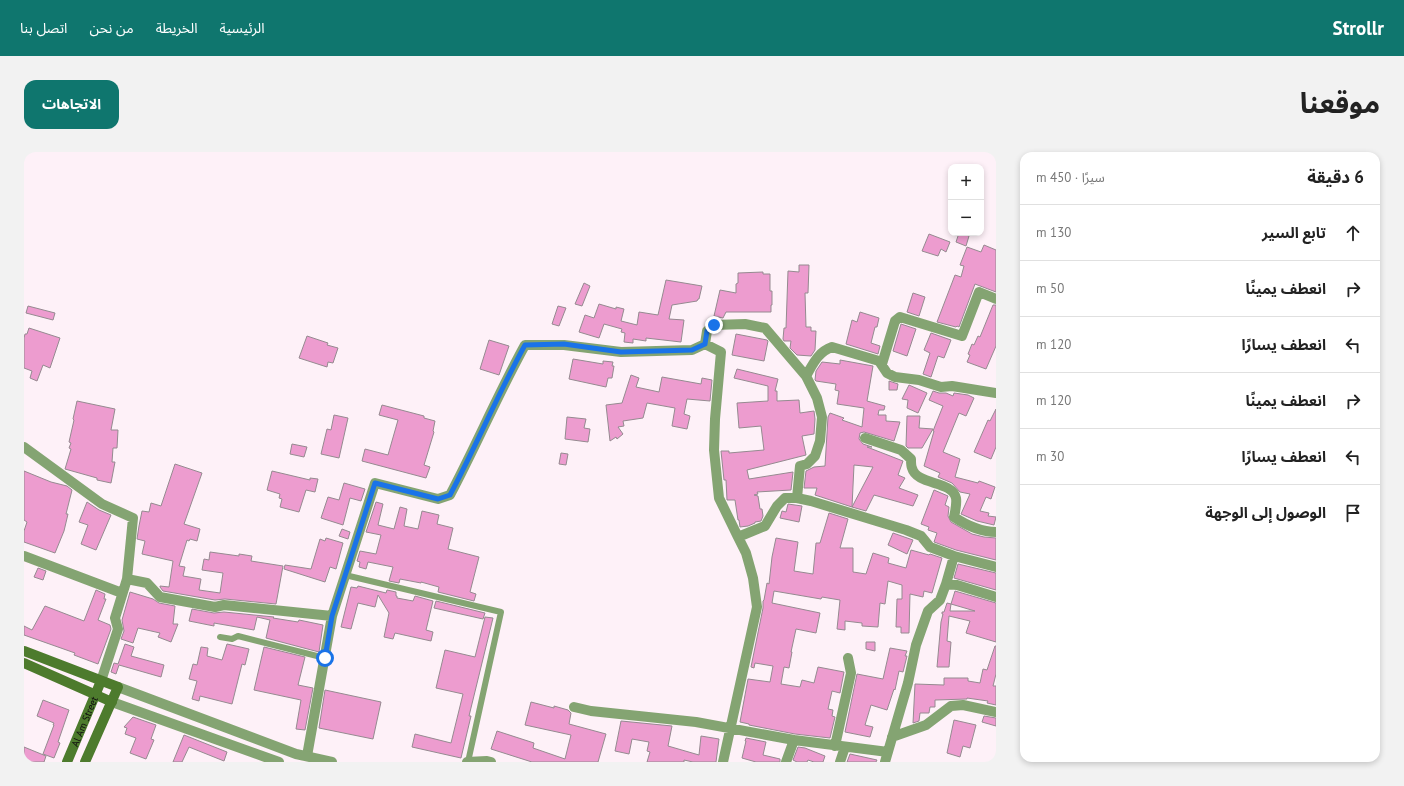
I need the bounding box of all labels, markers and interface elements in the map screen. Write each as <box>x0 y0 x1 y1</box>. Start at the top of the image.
text: Strollr <box>1333 16 1384 40</box>
text: اتصل بنا <box>20 19 67 37</box>
text: من نحن <box>89 19 134 37</box>
text: الخريطة <box>156 19 198 37</box>
text: الرئيسية <box>220 19 265 37</box>
button: الاتجاهات <box>24 80 119 129</box>
text: موقعنا <box>1300 84 1380 121</box>
map controls <box>948 164 984 236</box>
button: + <box>948 164 984 200</box>
text: 6 دقيقة <box>1307 166 1364 188</box>
text: سيرًا · 450 m <box>1036 169 1105 186</box>
button: − <box>948 200 984 236</box>
icon: ahead <box>1342 222 1364 244</box>
text: تابع السير <box>1262 223 1326 242</box>
text: 130 m <box>1036 224 1071 241</box>
icon: right <box>1342 278 1364 300</box>
text: انعطف يمينًا <box>1246 279 1326 298</box>
text: 50 m <box>1036 280 1064 297</box>
route end <box>705 316 723 334</box>
icon: left <box>1342 334 1364 356</box>
text: انعطف يسارًا <box>1242 335 1326 354</box>
text: 120 m <box>1036 336 1071 353</box>
icon: right <box>1342 390 1364 412</box>
text: انعطف يمينًا <box>1246 391 1326 410</box>
text: 120 m <box>1036 392 1071 409</box>
icon: left <box>1342 446 1364 468</box>
text: انعطف يسارًا <box>1242 447 1326 466</box>
text: 30 m <box>1036 448 1064 465</box>
icon: arrive <box>1342 502 1364 524</box>
text: الوصول إلى الوجهة <box>1205 503 1326 522</box>
route start <box>316 649 334 667</box>
street label: Al Am Street <box>68 694 101 749</box>

